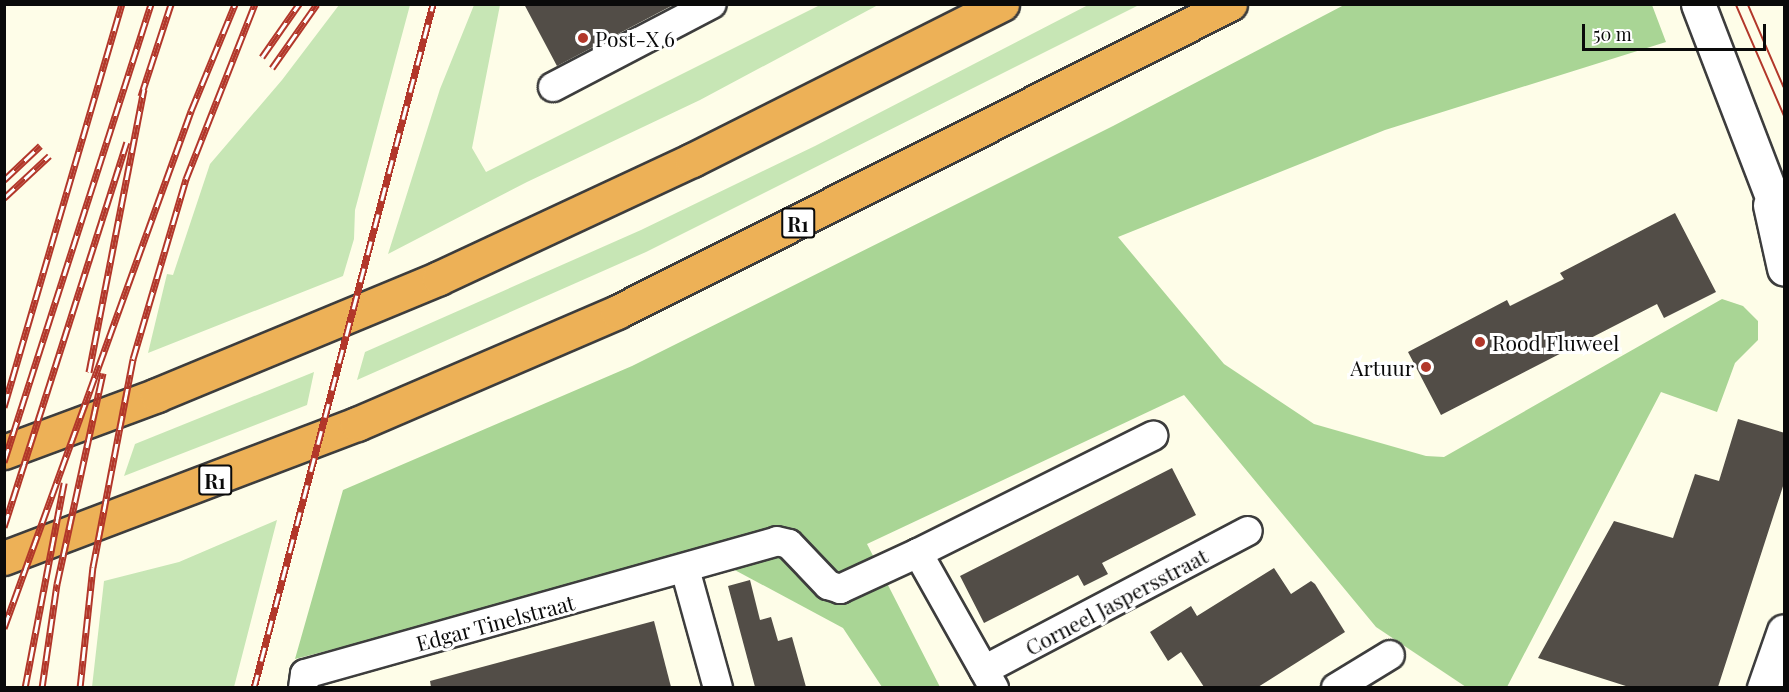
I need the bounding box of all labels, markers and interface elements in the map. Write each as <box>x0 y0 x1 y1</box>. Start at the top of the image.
scale bar <box>1585 12 1770 50</box>
text: 50 m <box>1593 22 1632 46</box>
place label: Post-X 6 <box>595 25 675 51</box>
marker: Post-X 6 <box>576 31 590 45</box>
road number: R1 <box>780 206 816 240</box>
place label: Rood Fluweel <box>1492 329 1619 355</box>
marker: Rood Fluweel <box>1473 335 1487 349</box>
place label: Artuur <box>1350 354 1414 380</box>
marker: Artuur <box>1419 360 1433 374</box>
road number: R1 <box>197 463 233 497</box>
street label: Corneel Jaspersstraat <box>1021 542 1211 660</box>
street label: Edgar Tinelstraat <box>413 589 577 655</box>

